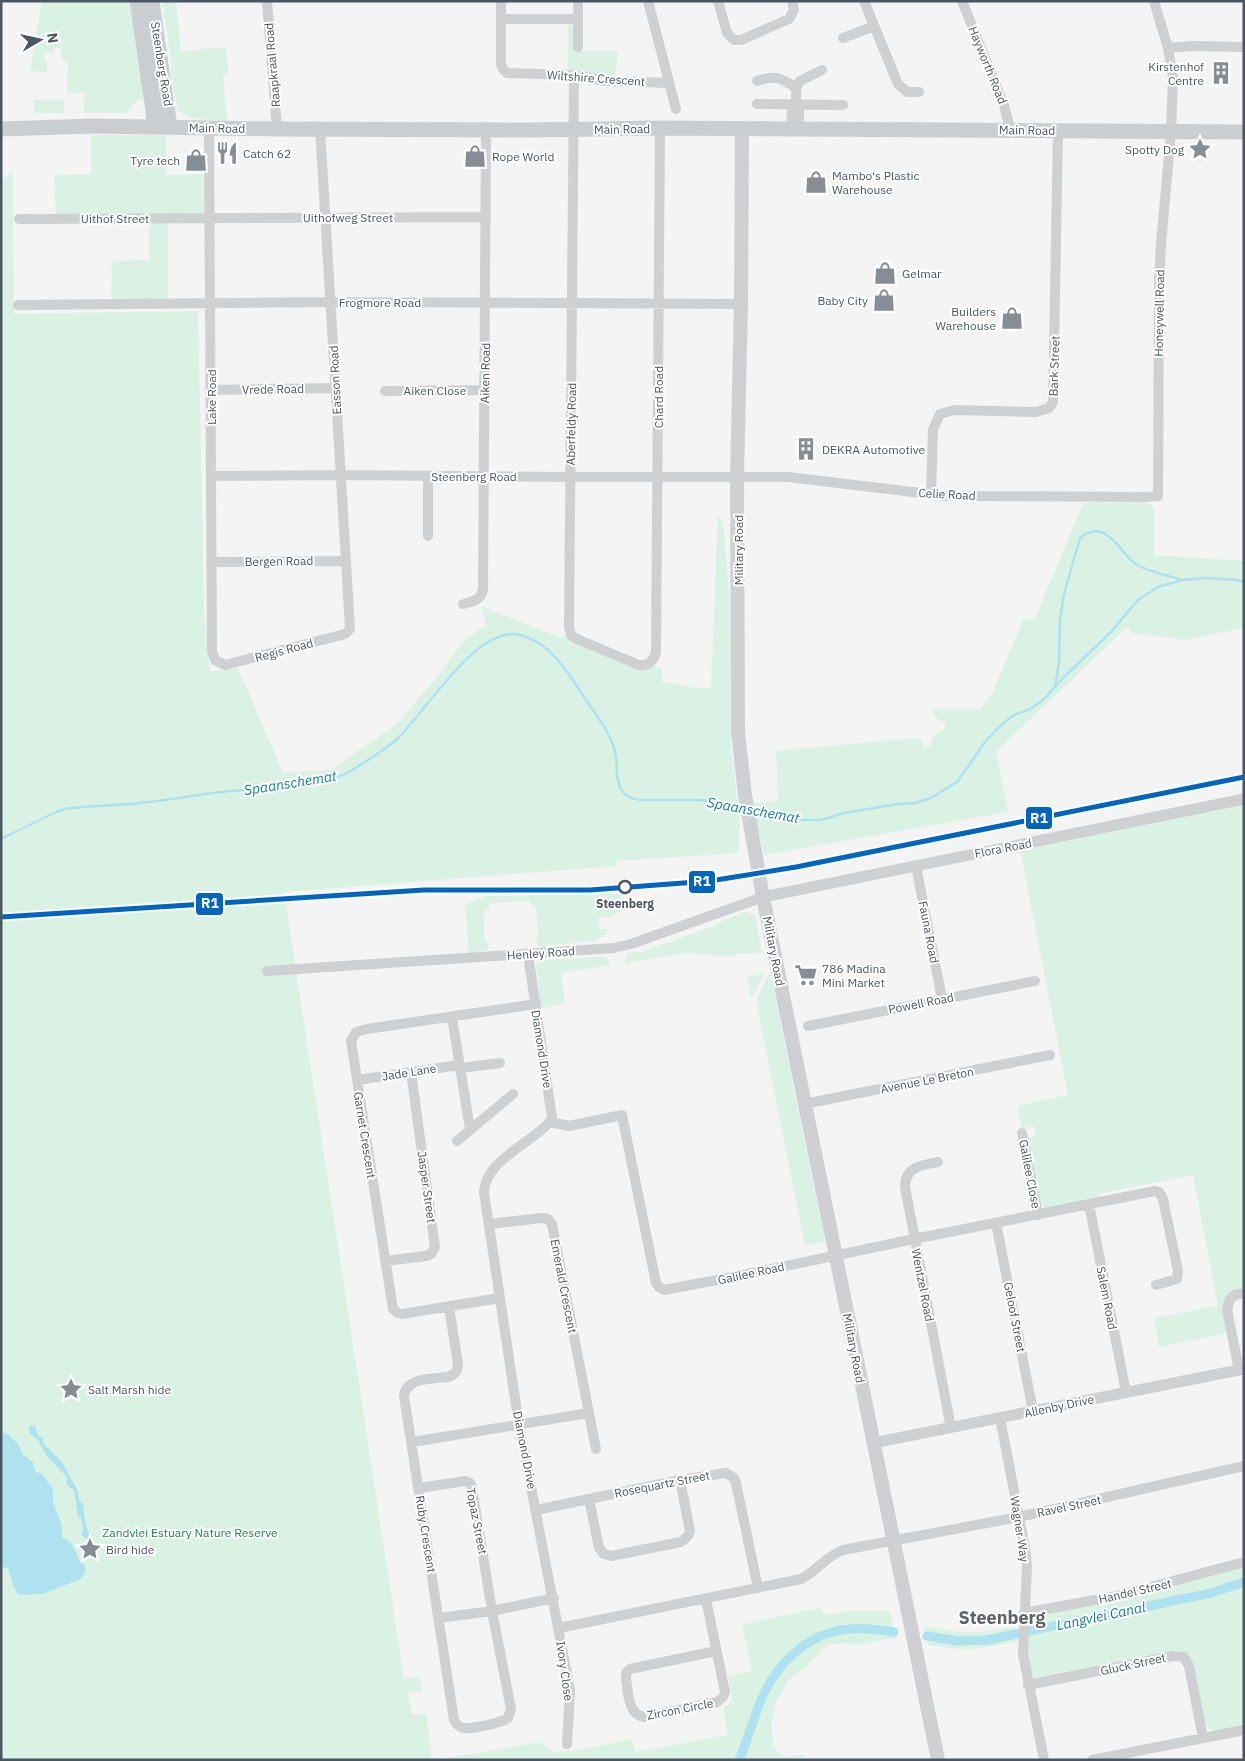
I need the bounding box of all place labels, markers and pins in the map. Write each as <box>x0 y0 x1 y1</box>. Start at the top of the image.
place label: Kirstenhof Centre <box>1148 59 1204 88</box>
building icon: Kirstenhof Centre <box>1208 60 1234 86</box>
place icon: Spotty Dog <box>1187 136 1213 162</box>
restaurant icon: Catch 62 <box>214 140 240 166</box>
place label: Spotty Dog <box>1125 142 1185 157</box>
shop icon: Rope World <box>462 143 488 169</box>
place label: Catch 62 <box>243 146 291 161</box>
shop icon: Tyre tech <box>183 147 209 173</box>
place label: Rope World <box>492 149 554 164</box>
place label: Tyre tech <box>130 153 180 168</box>
place label: Mambo's Plastic Warehouse <box>832 168 920 197</box>
shop icon: Mambo's Plastic Warehouse <box>803 169 829 195</box>
shop icon: Gelmar <box>872 260 898 286</box>
place label: Gelmar <box>902 266 942 281</box>
shop icon: Baby City <box>871 287 897 313</box>
place label: Baby City <box>817 293 868 308</box>
place label: Builders Warehouse <box>935 304 996 333</box>
shop icon: Builders Warehouse <box>999 305 1025 331</box>
building icon: DEKRA Automotive <box>793 436 819 462</box>
place label: DEKRA Automotive <box>822 442 925 457</box>
marker: Steenberg <box>618 880 632 894</box>
place label: Steenberg <box>596 896 654 911</box>
place label: 786 Madina Mini Market <box>822 961 886 990</box>
supermarket icon: 786 Madina Mini Market <box>793 962 819 988</box>
place icon: Salt Marsh hide <box>58 1376 84 1402</box>
place label: Salt Marsh hide <box>88 1382 171 1397</box>
place icon: Bird hide <box>77 1536 103 1562</box>
place label: Bird hide <box>106 1542 155 1557</box>

